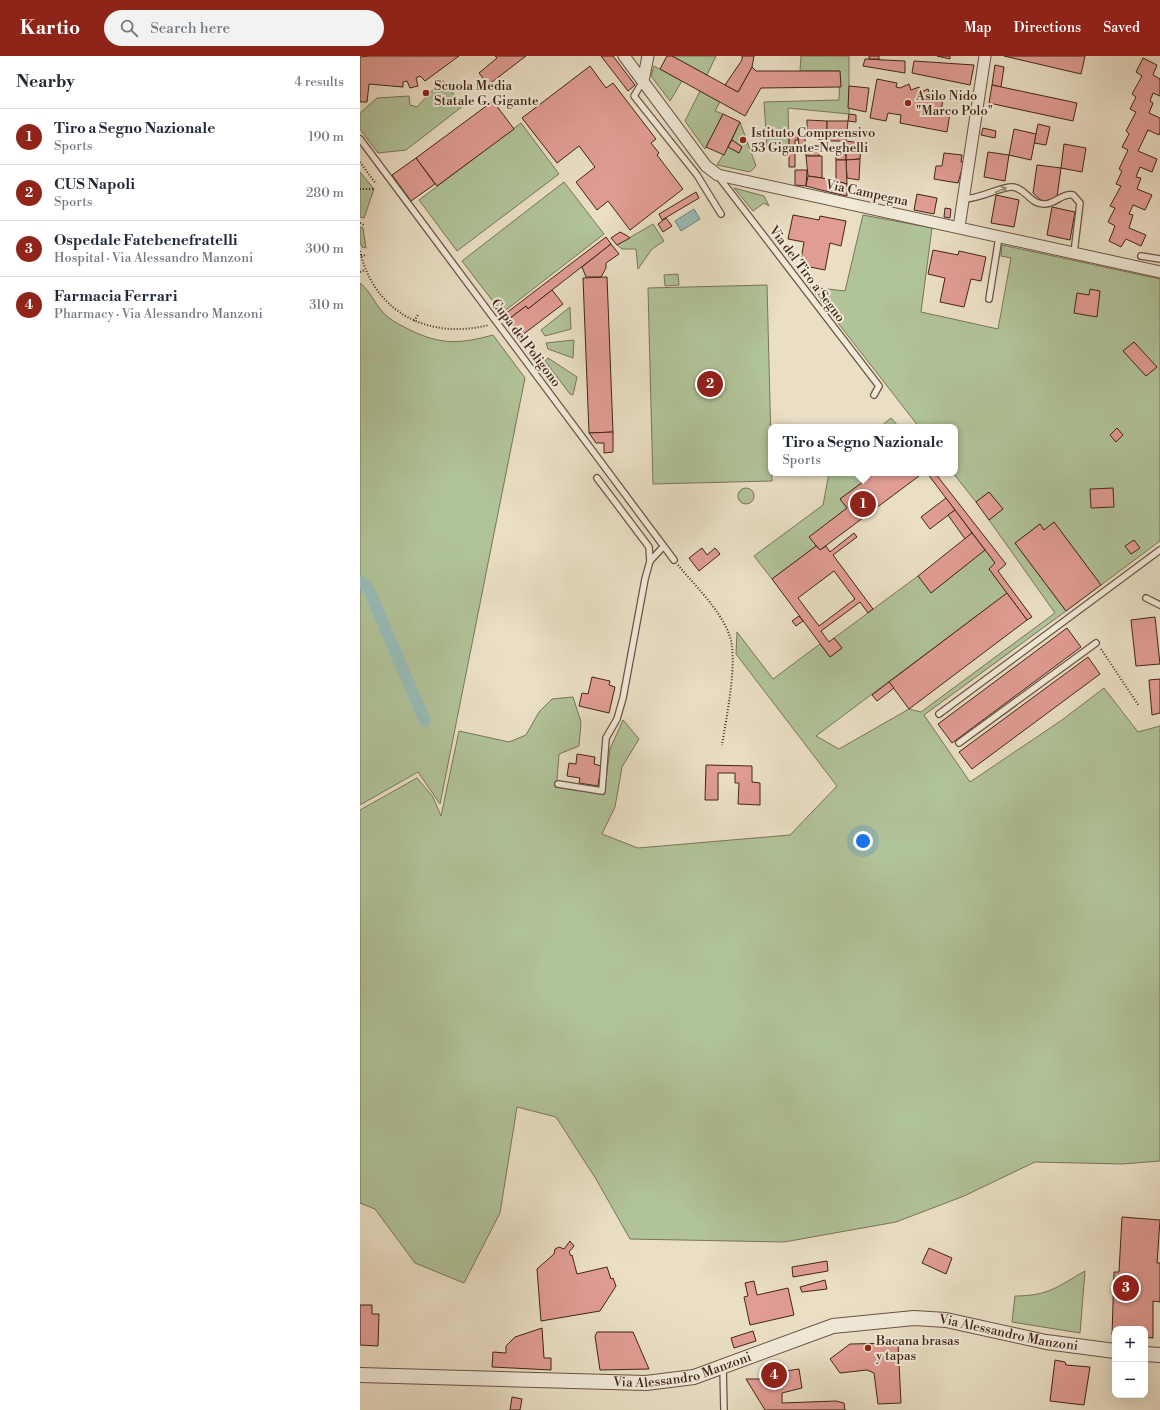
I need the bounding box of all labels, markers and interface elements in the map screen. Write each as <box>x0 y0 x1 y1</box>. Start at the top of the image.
search box <box>104 10 384 46</box>
text: Kartio <box>20 16 80 40</box>
icon: search <box>118 17 140 39</box>
text: Search here <box>150 19 230 38</box>
text: Map <box>964 19 992 37</box>
text: Directions <box>1014 19 1081 37</box>
text: Saved <box>1103 19 1140 37</box>
text: Nearby <box>16 71 75 93</box>
text: 4 results <box>294 74 344 90</box>
place label: Scuola Media Statale G. Gigante <box>434 78 539 109</box>
marker: Scuola Media Statale G. Gigante <box>421 88 431 98</box>
place label: Asilo Nido "Marco Polo" <box>915 88 993 119</box>
marker: Asilo Nido "Marco Polo" <box>903 98 913 108</box>
text: Tiro a Segno Nazionale <box>54 119 215 138</box>
place label: Istituto Comprensivo 53 Gigante-Neghelli <box>751 125 875 156</box>
text: 1 <box>26 129 32 145</box>
text: 190 m <box>308 129 344 145</box>
marker: Istituto Comprensivo 53 Gigante-Neghelli <box>738 135 748 145</box>
text: Sports <box>54 138 93 154</box>
text: CUS Napoli <box>54 175 135 194</box>
street label: Via Campegna <box>823 176 910 210</box>
text: 2 <box>25 185 33 201</box>
text: 280 m <box>306 185 344 201</box>
one-way arrow <box>994 186 1006 193</box>
text: Sports <box>54 194 93 210</box>
street label: Via del Tiro a Segno <box>765 222 848 325</box>
text: Ospedale Fatebenefratelli <box>54 231 238 250</box>
text: 3 <box>25 241 33 257</box>
text: 300 m <box>306 241 344 257</box>
text: Hospital · Via Alessandro Manzoni <box>54 250 253 266</box>
text: Farmacia Ferrari <box>54 287 177 306</box>
street label: Cupa del Poligono <box>488 296 564 390</box>
text: 4 <box>25 297 33 313</box>
text: 310 m <box>309 297 344 313</box>
text: Pharmacy · Via Alessandro Manzoni <box>54 306 263 322</box>
pin: 2 <box>697 369 723 399</box>
popup <box>768 424 958 476</box>
text: Tiro a Segno Nazionale <box>782 433 944 452</box>
text: Sports <box>782 452 821 468</box>
pin: 1 <box>850 489 876 519</box>
your location <box>853 831 873 851</box>
pin: 3 <box>1113 1273 1139 1303</box>
street label: Via Alessandro Manzoni <box>938 1312 1079 1354</box>
map controls <box>1112 1326 1148 1398</box>
button: + <box>1112 1326 1148 1362</box>
place label: Bacana brasas y tapas <box>875 1333 960 1364</box>
marker: Bacana brasas y tapas <box>863 1343 873 1353</box>
street label: Via Alessandro Manzoni <box>612 1349 753 1391</box>
pin: 4 <box>761 1360 787 1390</box>
button: − <box>1112 1362 1148 1398</box>

